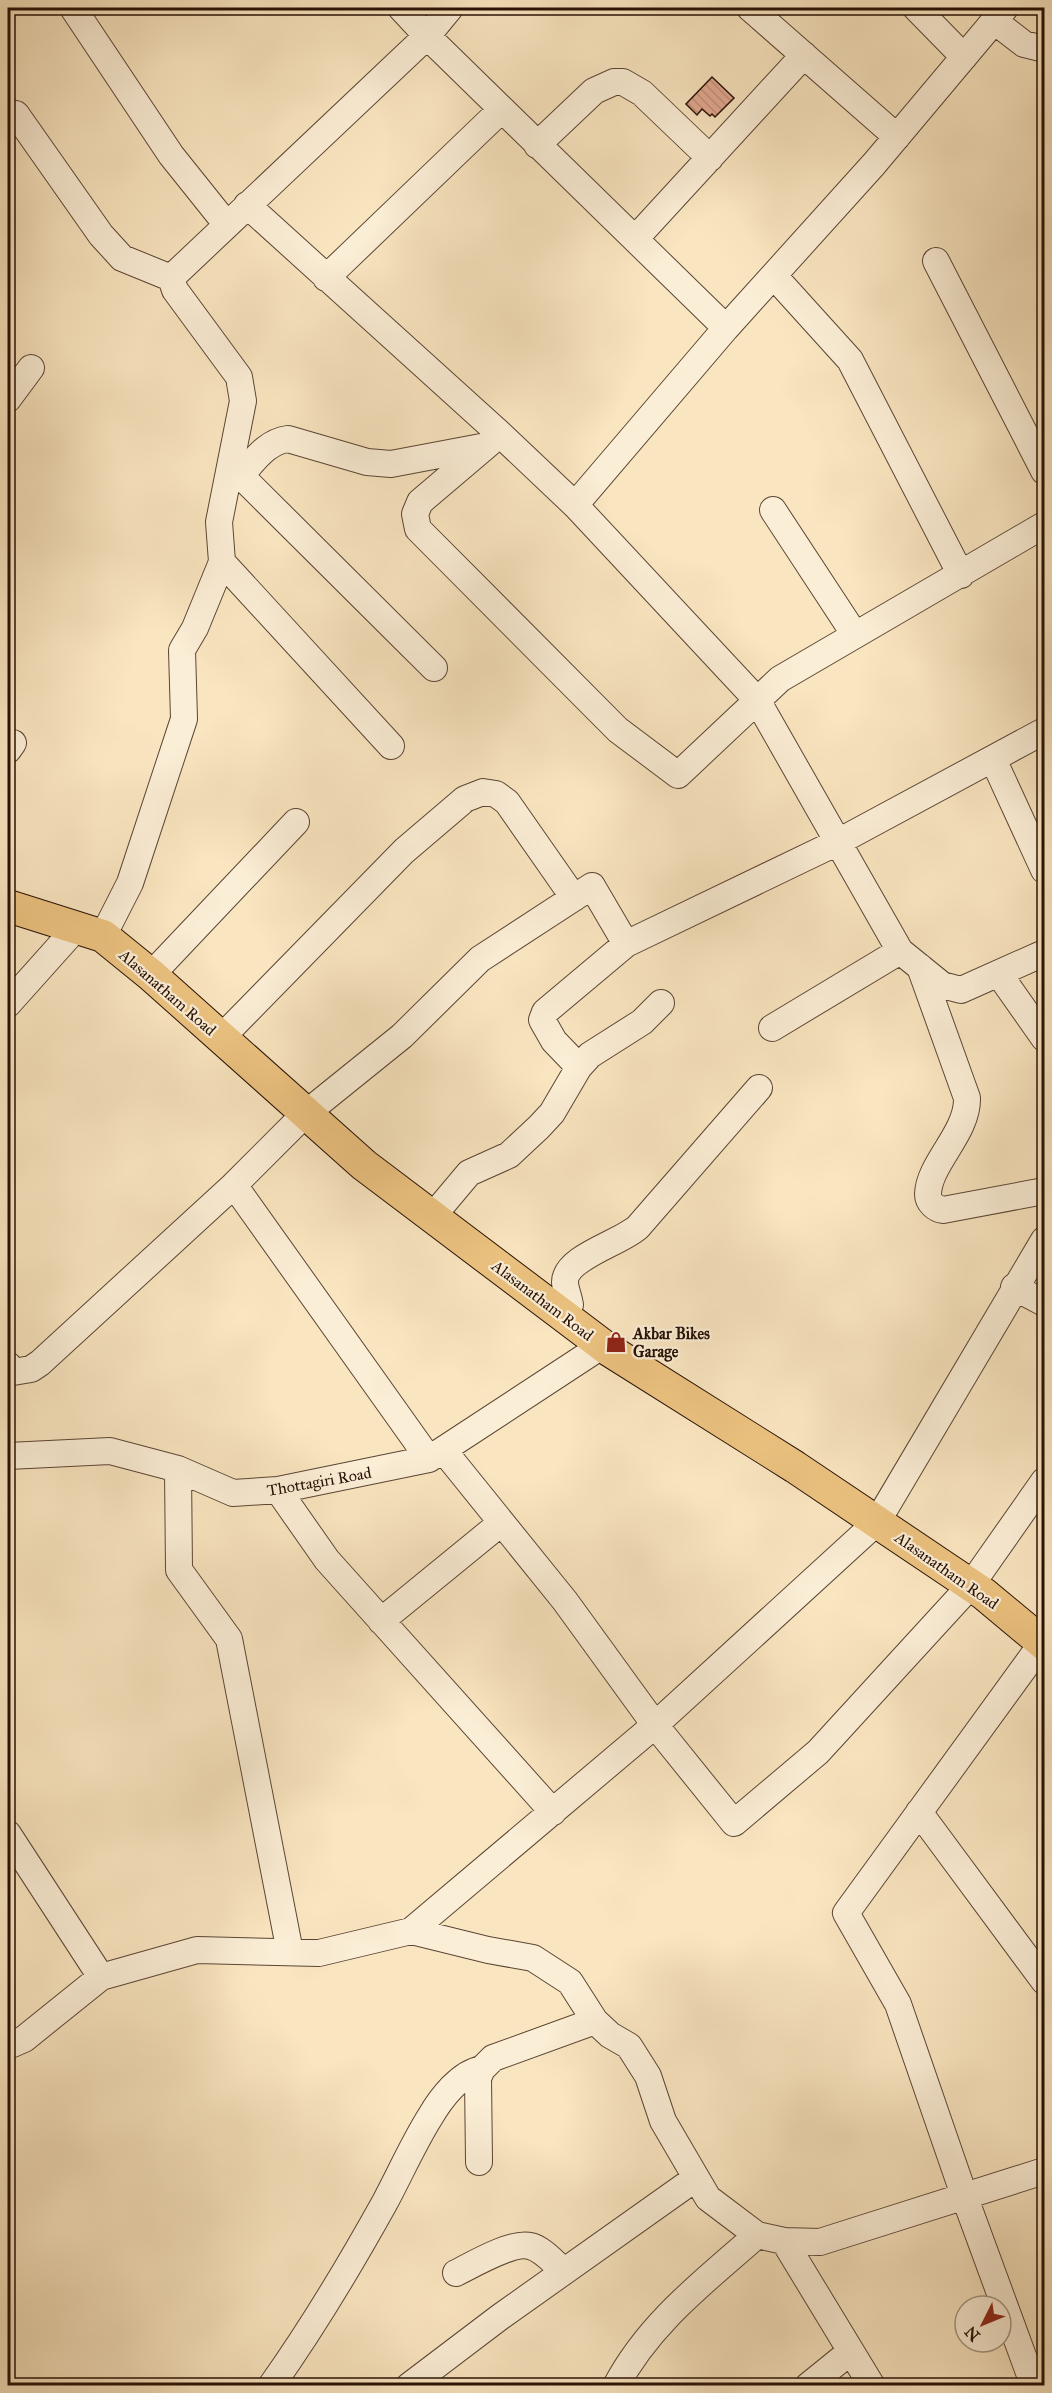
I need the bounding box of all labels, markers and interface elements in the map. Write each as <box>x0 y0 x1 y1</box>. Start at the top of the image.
street label: Alasanatham Road <box>115 944 220 1040</box>
street label: Alasanatham Road <box>487 1255 597 1345</box>
place label: Akbar Bikes Garage <box>632 1324 710 1362</box>
shop icon: Akbar Bikes Garage <box>604 1330 628 1354</box>
street label: Thottagiri Road <box>265 1463 373 1501</box>
street label: Alasanatham Road <box>890 1527 1002 1613</box>
north arrow <box>953 2294 1013 2354</box>
text: N <box>961 2322 984 2345</box>

